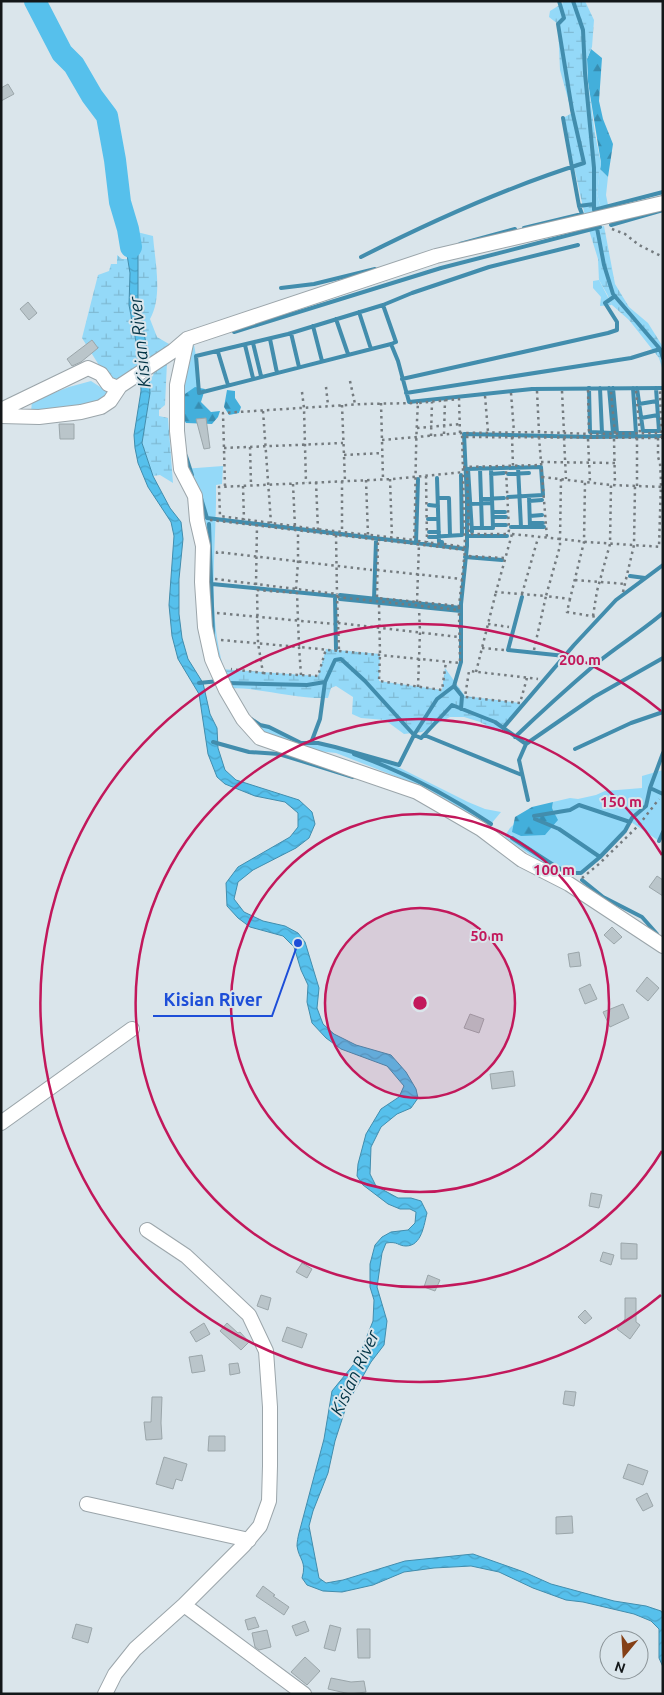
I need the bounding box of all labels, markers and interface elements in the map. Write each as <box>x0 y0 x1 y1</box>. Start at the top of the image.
water label: Kisian River <box>124 294 154 389</box>
text: 200 m <box>559 651 601 668</box>
text: 150 m <box>600 793 642 810</box>
text: 100 m <box>533 861 575 878</box>
text: 50 m <box>470 927 504 944</box>
callout: Kisian River <box>153 983 272 1016</box>
text: Kisian River <box>163 989 263 1009</box>
centre of rings <box>411 994 429 1012</box>
water label: Kisian River <box>326 1326 383 1418</box>
north arrow <box>599 1630 649 1680</box>
text: N <box>613 1658 627 1677</box>

